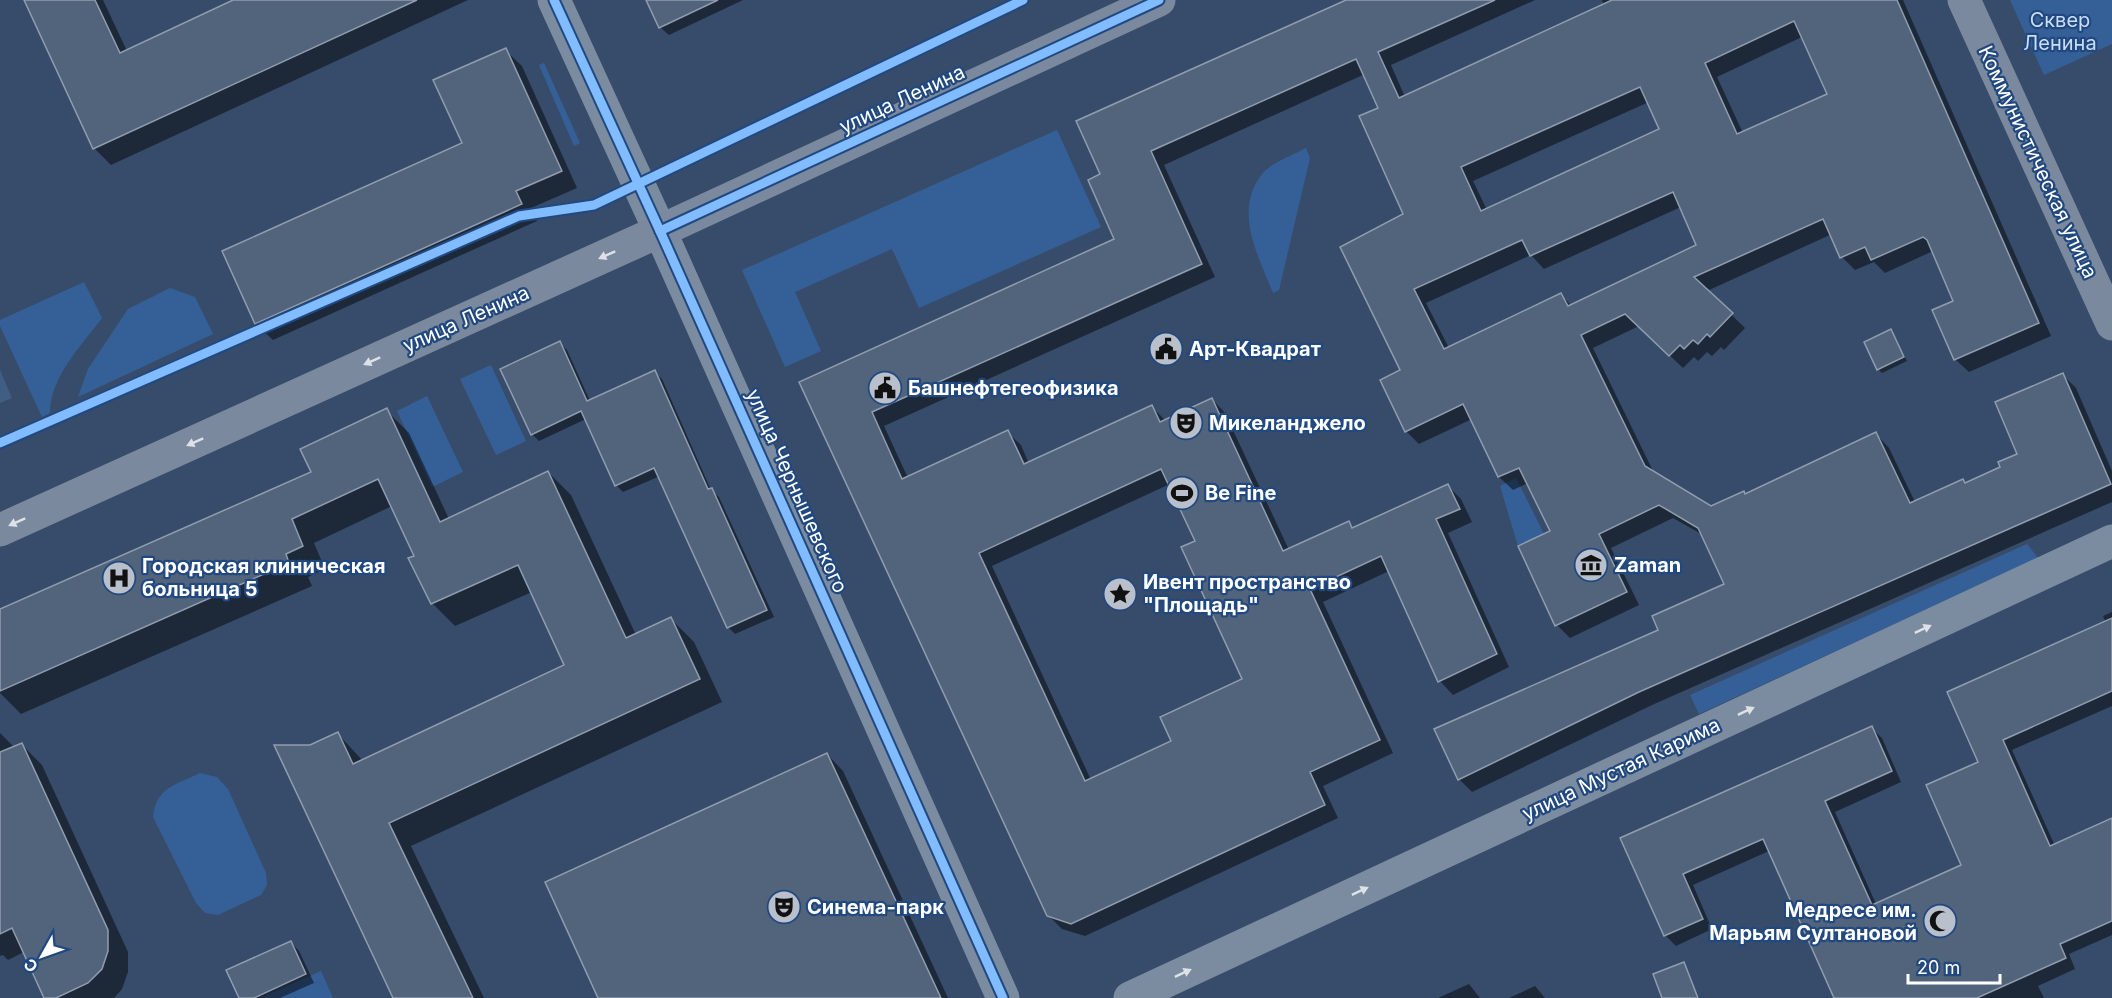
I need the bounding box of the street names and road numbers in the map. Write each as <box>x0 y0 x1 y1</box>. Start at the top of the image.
street label: Коммунистическая улица <box>1974 42 2102 282</box>
street label: улица Ленина <box>835 59 969 139</box>
street label: улица Ленина <box>399 280 533 358</box>
street label: улица Чернышевского <box>741 385 853 597</box>
street label: улица Мустая Карима <box>1518 713 1724 825</box>

